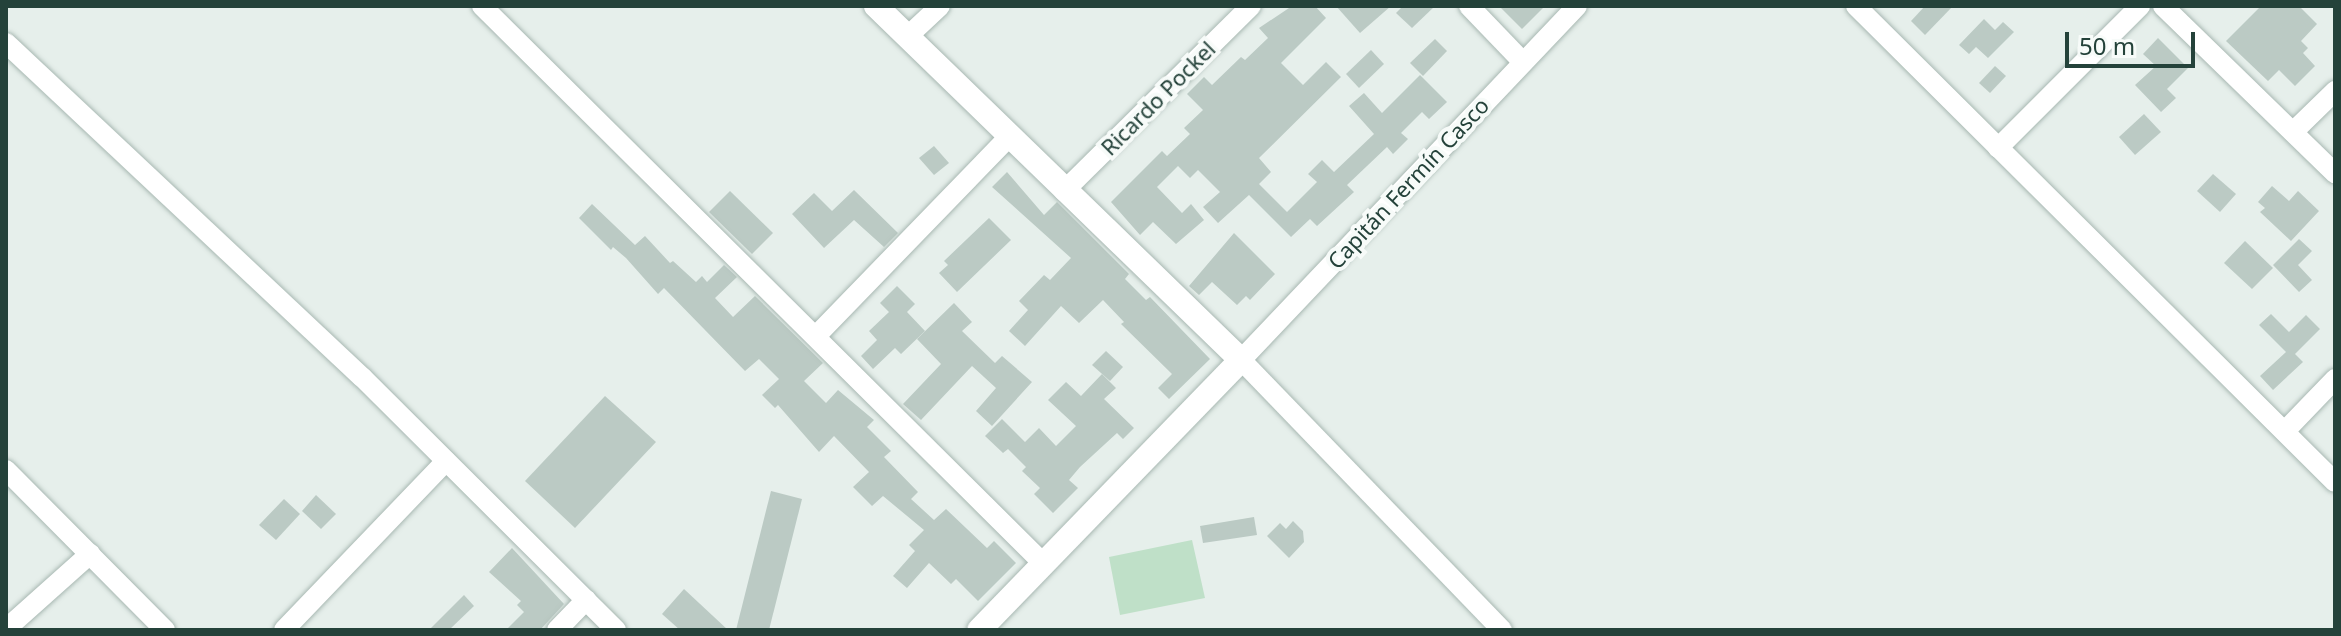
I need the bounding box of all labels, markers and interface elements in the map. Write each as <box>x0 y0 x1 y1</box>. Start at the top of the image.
scale bar <box>2069 16 2199 66</box>
text: 50 m <box>2079 29 2135 62</box>
street label: Ricardo Pockel <box>1095 35 1221 161</box>
street label: Capitán Fermín Casco <box>1322 92 1494 274</box>

